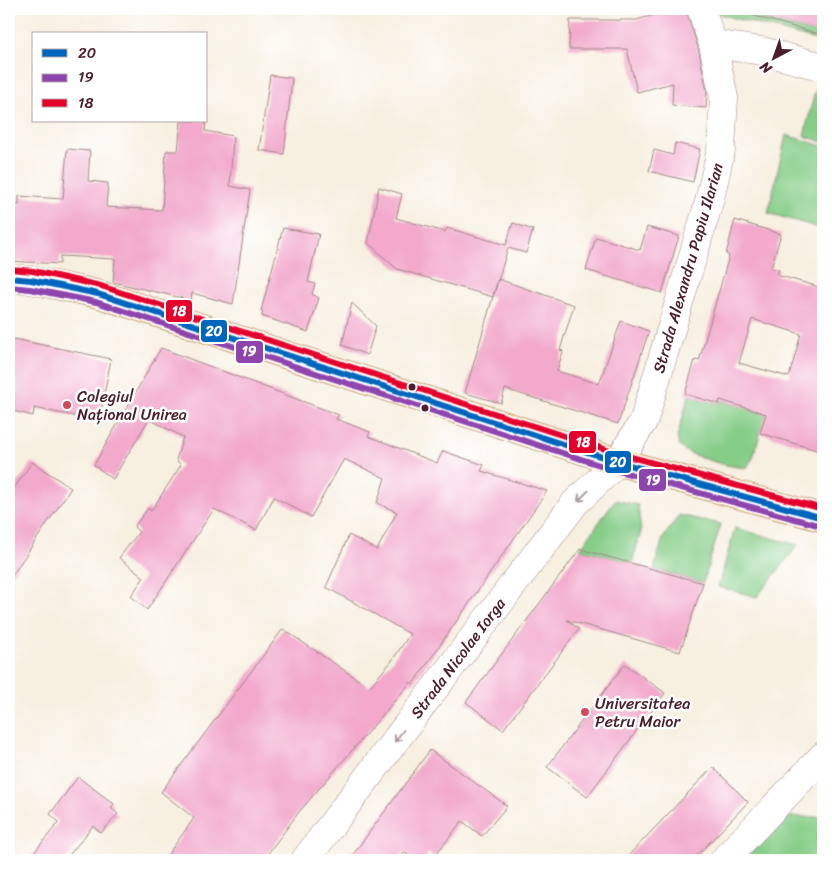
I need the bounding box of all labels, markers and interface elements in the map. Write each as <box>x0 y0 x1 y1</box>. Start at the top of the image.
legend <box>32 32 208 122</box>
north arrow <box>750 32 800 82</box>
text: 20 <box>78 40 96 66</box>
text: N <box>754 55 778 81</box>
text: 19 <box>78 64 94 90</box>
text: 18 <box>78 90 93 116</box>
street label: Strada Alexandru Papiu Ilarian <box>644 159 732 377</box>
line badge: 18 <box>165 299 193 323</box>
text: 18 <box>172 299 187 324</box>
line badge: 20 <box>200 319 228 343</box>
text: 20 <box>205 319 223 344</box>
text: 19 <box>242 339 257 364</box>
line badge: 19 <box>235 340 264 364</box>
place label: Colegiul Național Unirea <box>77 382 187 429</box>
unlabelled marker <box>407 382 417 392</box>
marker: Colegiul Național Unirea <box>61 399 73 411</box>
unlabelled marker <box>420 403 430 413</box>
line badge: 18 <box>568 430 597 454</box>
text: 18 <box>576 430 591 455</box>
line badge: 20 <box>604 450 632 474</box>
text: 20 <box>609 450 627 475</box>
line badge: 19 <box>638 468 667 492</box>
text: 19 <box>646 468 661 493</box>
one-way arrow <box>576 490 589 502</box>
street label: Strada Nicolae Iorga <box>403 590 514 725</box>
place label: Universitatea Petru Maior <box>595 689 690 736</box>
marker: Universitatea Petru Maior <box>579 706 591 718</box>
one-way arrow <box>394 729 404 743</box>

